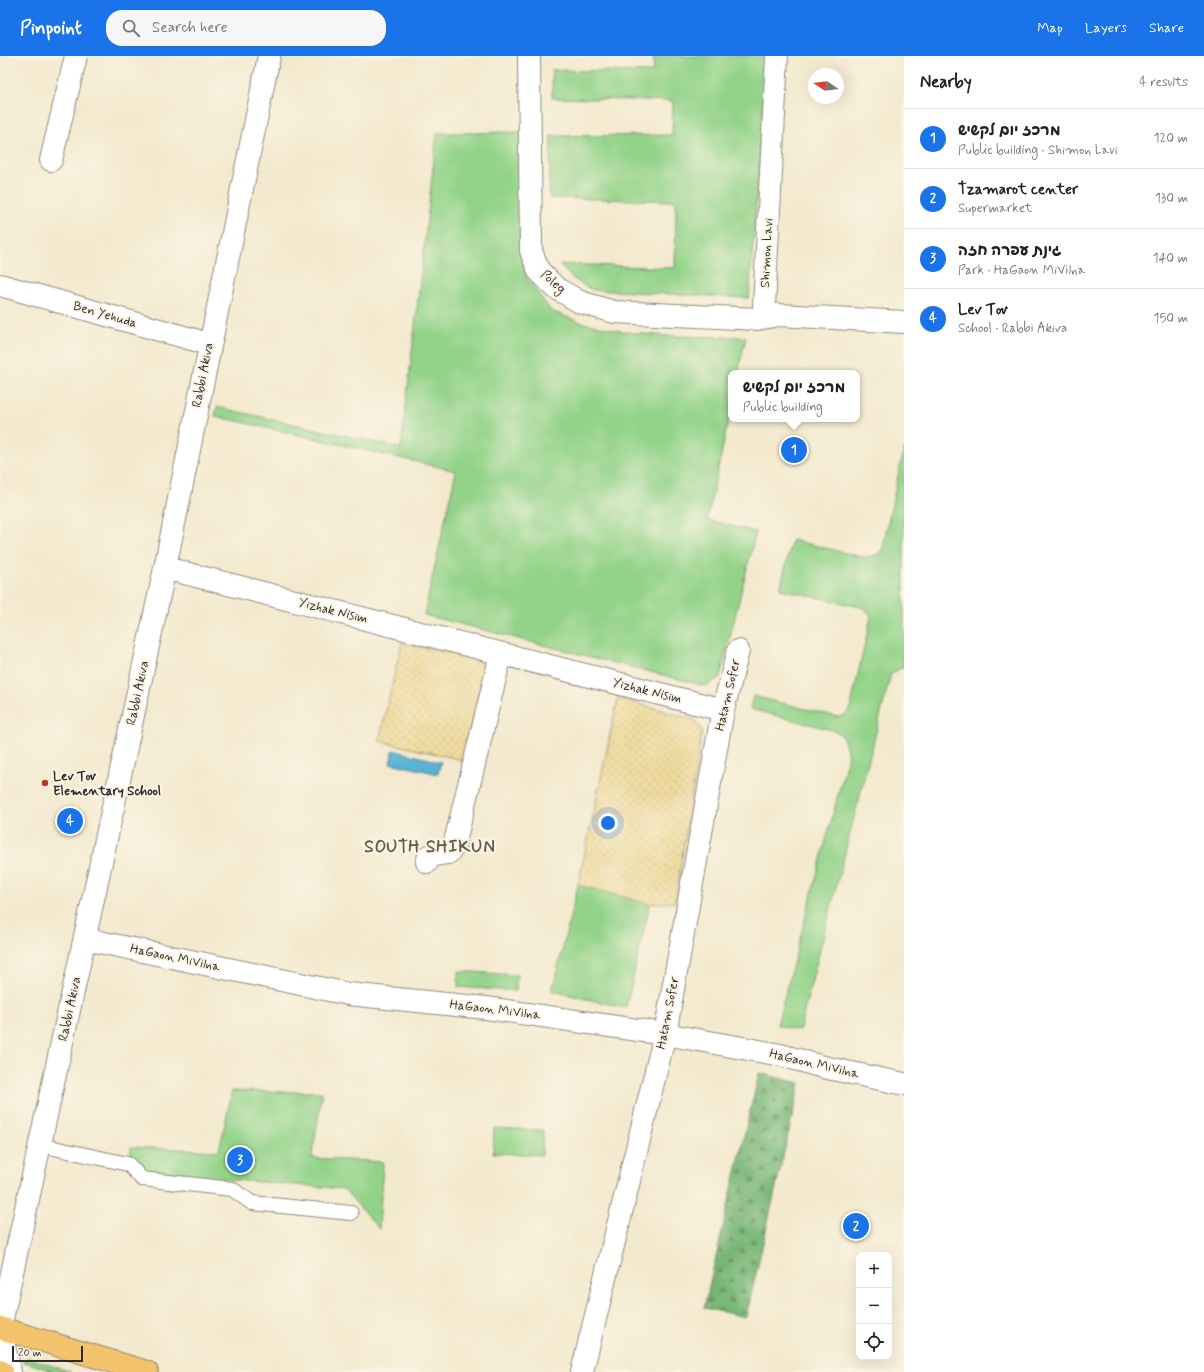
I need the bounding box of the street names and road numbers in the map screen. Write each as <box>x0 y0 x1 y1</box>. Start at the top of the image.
street label: Shimon Lavi <box>757 218 777 288</box>
street label: Poleg <box>536 266 569 299</box>
street label: Ben Yehuda <box>71 298 139 332</box>
street label: Rabbi Akiva <box>188 341 218 409</box>
street label: Yizhak Nisim <box>296 594 370 628</box>
street label: Hatam Sofer <box>711 656 745 733</box>
street label: Rabbi Akiva <box>123 659 153 727</box>
street label: Yizhak Nisim <box>610 674 684 708</box>
street label: HaGaon MiVilna <box>128 940 222 976</box>
street label: Hatam Sofer <box>653 974 684 1051</box>
street label: Rabbi Akiva <box>55 975 85 1043</box>
street label: HaGaon MiVilna <box>449 996 542 1024</box>
street label: HaGaon MiVilna <box>768 1045 861 1083</box>

